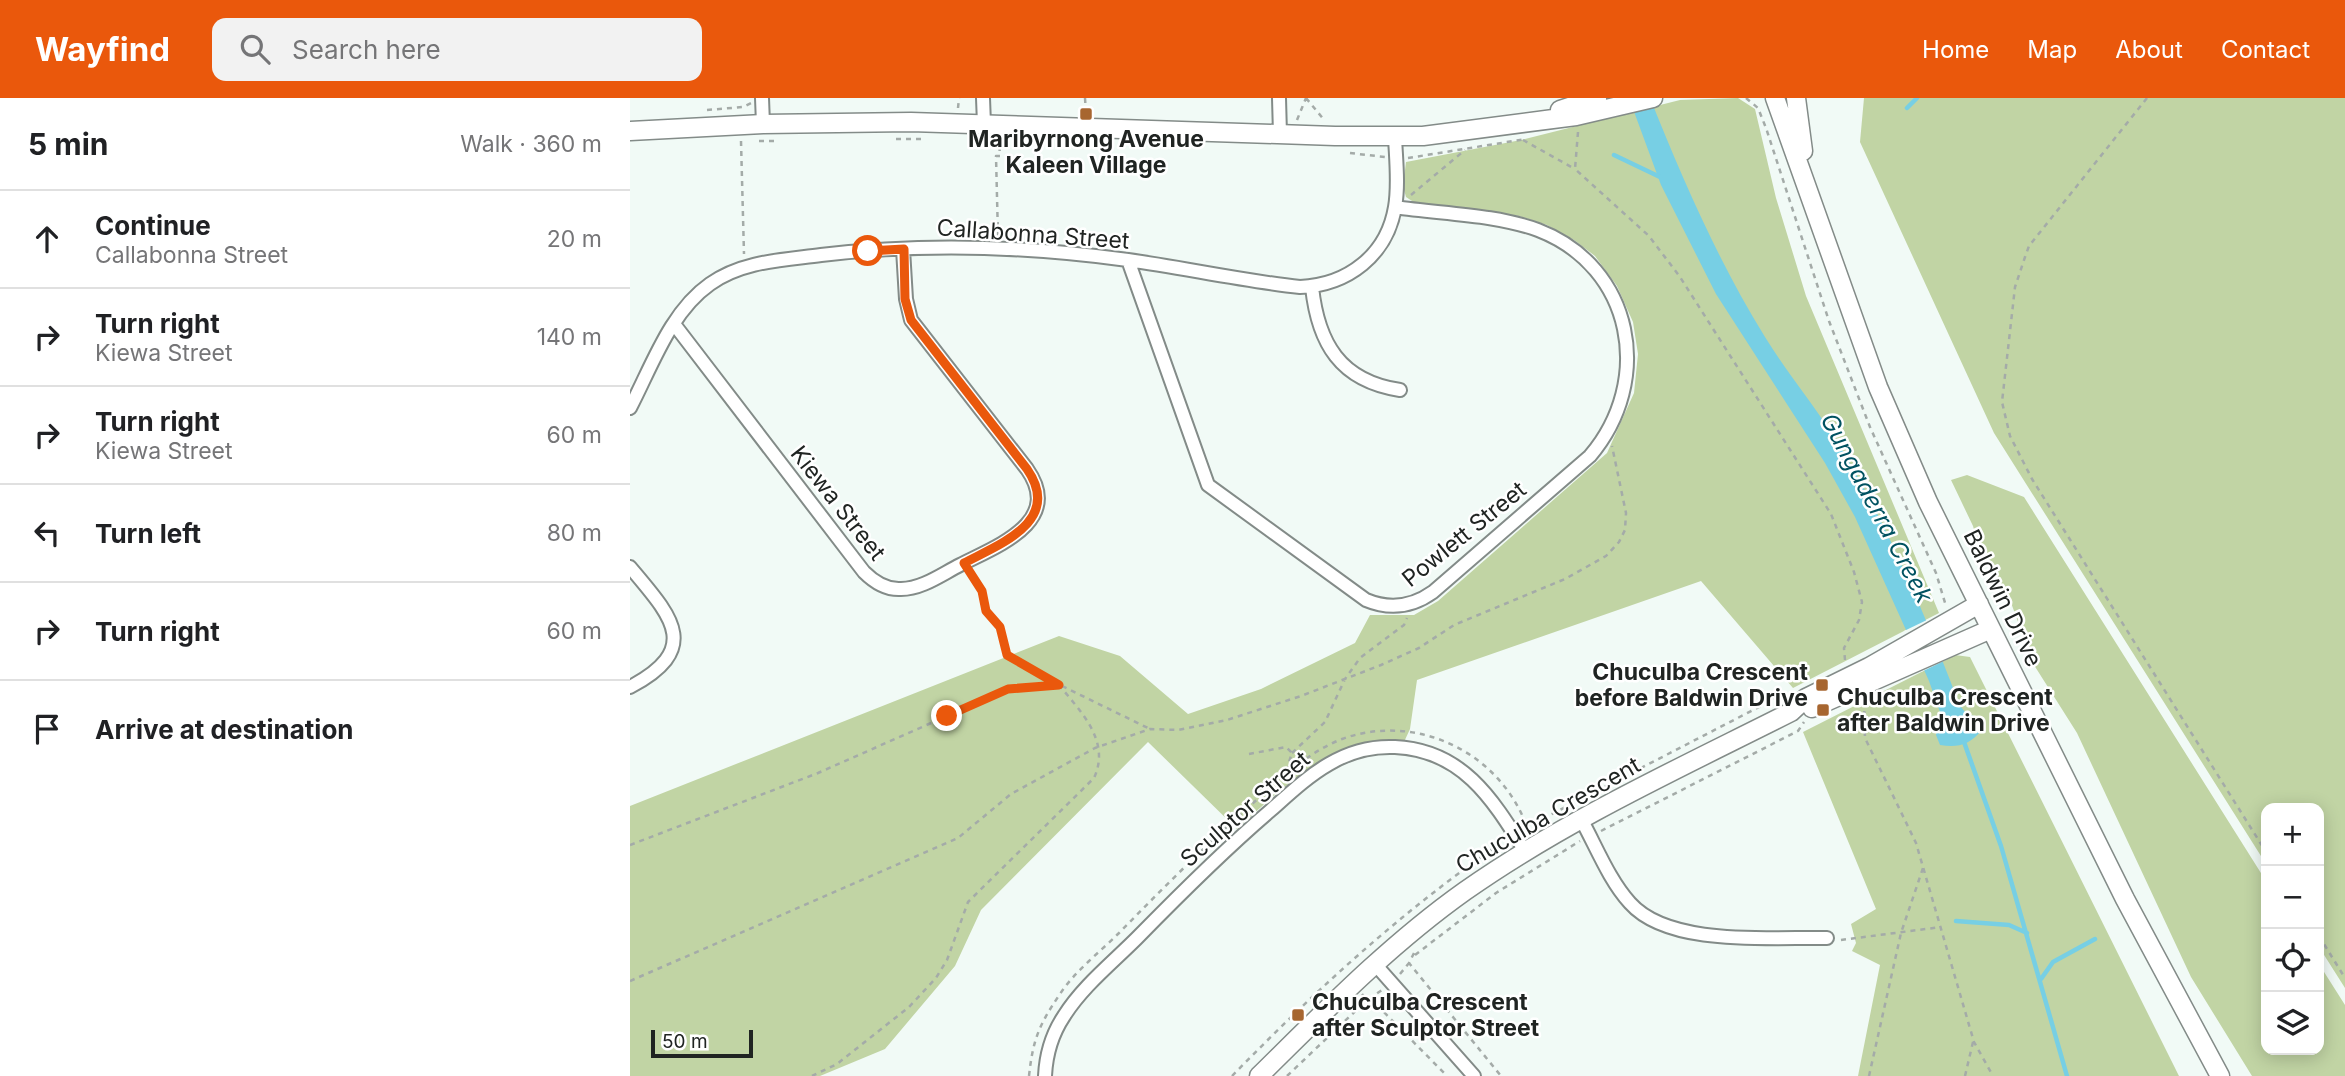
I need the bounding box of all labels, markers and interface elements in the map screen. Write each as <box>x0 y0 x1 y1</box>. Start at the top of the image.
search box <box>212 18 702 81</box>
text: Wayfind <box>35 29 170 69</box>
icon: search <box>236 30 274 68</box>
text: Search here <box>292 34 441 65</box>
text: Home <box>1922 35 1989 64</box>
text: Map <box>2027 35 2077 64</box>
text: About <box>2115 35 2183 64</box>
text: Contact <box>2221 35 2310 64</box>
marker: Maribyrnong Avenue Kaleen Village <box>1078 106 1094 122</box>
place label: Maribyrnong Avenue Kaleen Village <box>968 125 1204 179</box>
text: 5 min <box>28 126 108 162</box>
text: Walk · 360 m <box>460 130 602 158</box>
text: Continue <box>95 210 211 241</box>
street label: Callabonna Street <box>936 213 1131 255</box>
icon: ahead <box>28 220 66 258</box>
text: 20 m <box>547 225 602 253</box>
route start <box>852 235 883 266</box>
text: Callabonna Street <box>95 241 288 269</box>
text: Turn right <box>95 308 220 339</box>
icon: right <box>28 318 66 356</box>
text: 140 m <box>537 323 602 351</box>
text: Kiewa Street <box>95 339 232 367</box>
text: Turn right <box>95 406 220 437</box>
water label: Gungaderra Creek <box>1815 408 1940 609</box>
icon: right <box>28 416 66 454</box>
text: 60 m <box>547 421 602 449</box>
text: Kiewa Street <box>95 437 232 465</box>
street label: Kiewa Street <box>785 440 892 566</box>
street label: Powlett Street <box>1396 475 1532 593</box>
icon: left <box>28 514 66 552</box>
text: Turn left <box>95 518 201 549</box>
text: 80 m <box>547 519 602 547</box>
street label: Baldwin Drive <box>1958 525 2048 671</box>
icon: right <box>28 612 66 650</box>
text: Turn right <box>95 616 220 647</box>
text: 60 m <box>547 617 602 645</box>
place label: Chuculba Crescent before Baldwin Drive <box>1575 658 1809 712</box>
marker: Chuculba Crescent before Baldwin Drive <box>1814 677 1830 693</box>
place label: Chuculba Crescent after Baldwin Drive <box>1837 683 2053 737</box>
route end <box>931 700 962 731</box>
marker: Chuculba Crescent after Baldwin Drive <box>1815 702 1831 718</box>
icon: arrive <box>28 710 66 748</box>
text: Arrive at destination <box>95 714 354 745</box>
street label: Sculptor Street <box>1175 745 1316 873</box>
street label: Chuculba Crescent <box>1451 751 1646 879</box>
map controls <box>2261 803 2324 1055</box>
button: + <box>2261 803 2324 866</box>
button: − <box>2261 866 2324 929</box>
button: locate <box>2261 929 2324 992</box>
place label: Chuculba Crescent after Sculptor Street <box>1312 988 1540 1042</box>
button: layers <box>2261 992 2324 1055</box>
marker: Chuculba Crescent after Sculptor Street <box>1290 1007 1306 1023</box>
scale bar <box>651 1027 752 1059</box>
text: 50 m <box>662 1030 708 1053</box>

